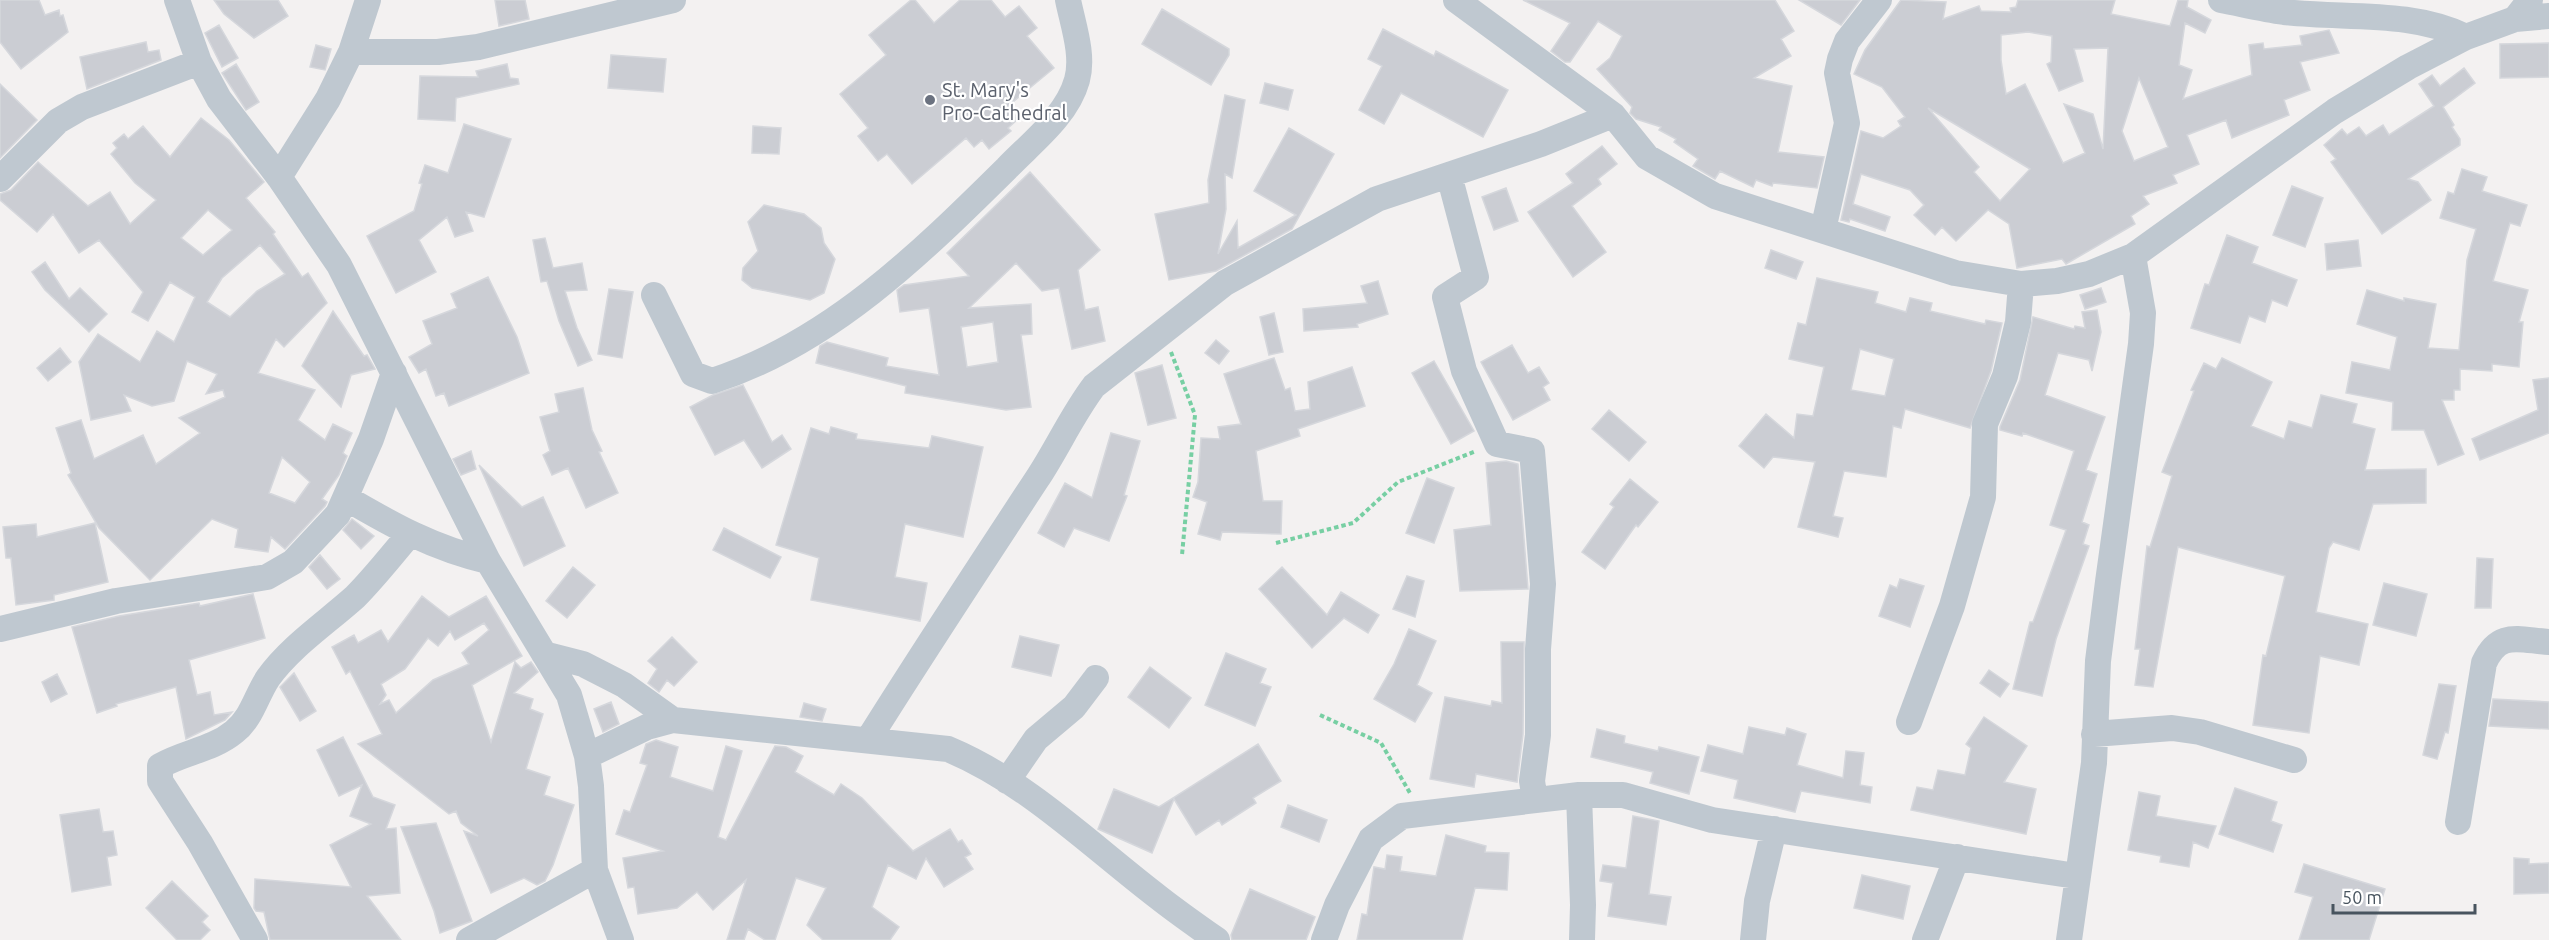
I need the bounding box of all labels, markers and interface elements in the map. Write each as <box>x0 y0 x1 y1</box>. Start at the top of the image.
place label: St. Mary's Pro-Cathedral <box>942 78 1067 124</box>
marker: St. Mary's Pro-Cathedral <box>923 93 937 107</box>
scale bar <box>2333 877 2476 915</box>
text: 50 m <box>2342 887 2382 907</box>

